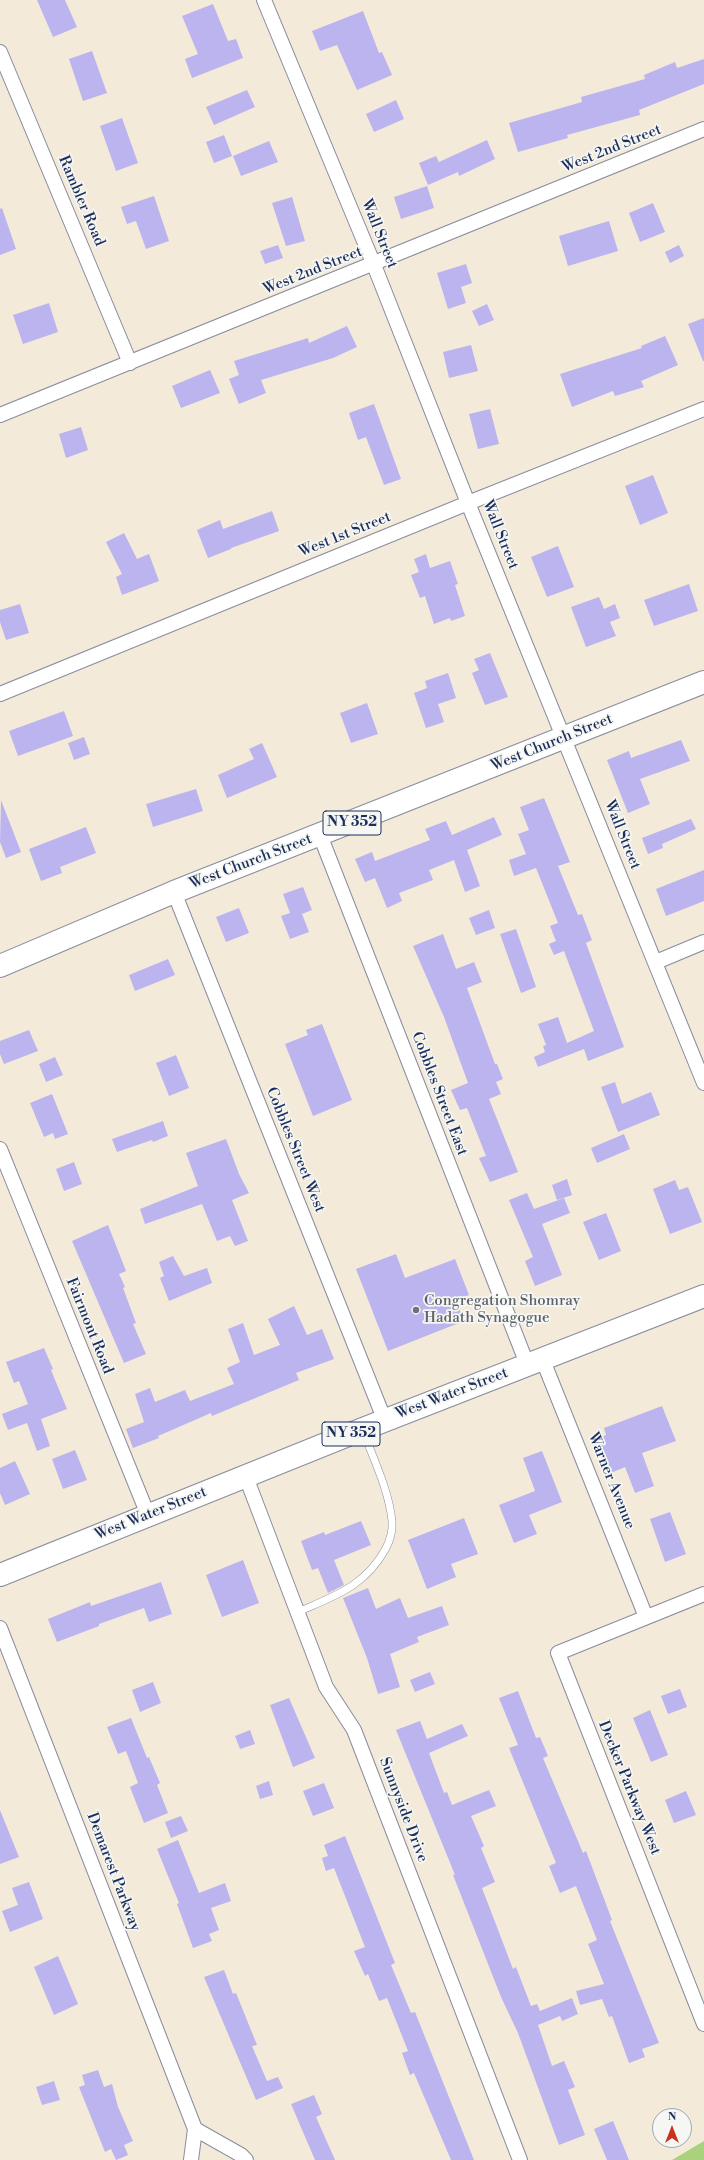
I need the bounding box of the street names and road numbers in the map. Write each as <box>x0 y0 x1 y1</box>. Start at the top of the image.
street label: West 2nd Street <box>560 121 664 177</box>
street label: Rambler Road <box>54 153 108 249</box>
street label: Wall Street <box>357 197 401 271</box>
street label: West 2nd Street <box>261 243 365 299</box>
street label: Wall Street <box>478 498 522 572</box>
street label: West 1st Street <box>296 508 394 562</box>
street label: West Church Street <box>489 710 615 776</box>
street label: Wall Street <box>600 798 644 872</box>
road number: NY 352 <box>323 811 381 835</box>
street label: West Church Street <box>187 830 315 894</box>
street label: Cobbles Street East <box>407 1029 471 1159</box>
street label: Cobbles Street West <box>262 1085 328 1215</box>
street label: Fairmont Road <box>62 1275 116 1377</box>
street label: West Water Street <box>393 1364 511 1424</box>
road number: NY 352 <box>322 1422 380 1446</box>
street label: Warner Avenue <box>583 1430 639 1532</box>
street label: West Water Street <box>93 1483 209 1545</box>
street label: Decker Parkway West <box>594 1718 664 1858</box>
street label: Sunnyside Drive <box>375 1755 431 1865</box>
street label: Demarest Parkway <box>82 1810 144 1934</box>

